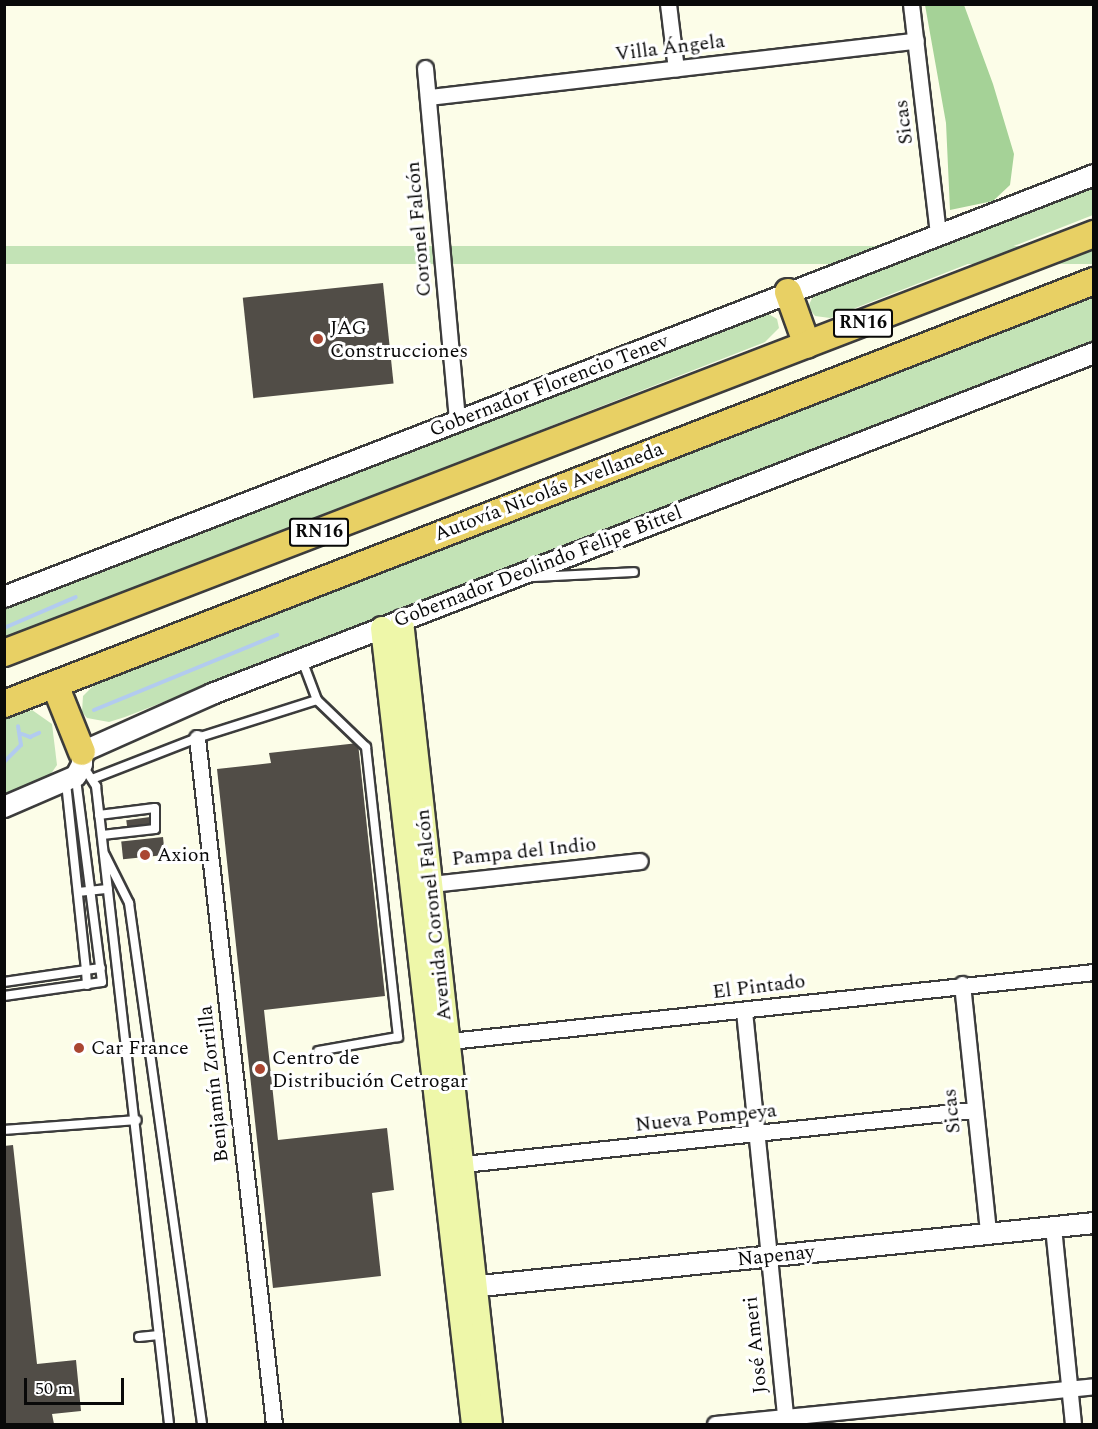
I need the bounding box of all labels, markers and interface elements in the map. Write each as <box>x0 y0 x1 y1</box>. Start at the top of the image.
street label: Villa Ángela <box>614 29 726 67</box>
street label: Sicas <box>889 98 919 146</box>
street label: Coronel Falcón <box>401 160 437 298</box>
road number: RN16 <box>833 308 893 338</box>
place label: JAG Construcciones <box>330 316 468 363</box>
street label: Gobernador Florencio Tenev <box>426 329 672 443</box>
marker: JAG Construcciones <box>311 332 325 346</box>
street label: Autovía Nicolás Avellaneda <box>431 437 667 547</box>
street label: Gobernador Deolindo Felipe Bittel <box>391 501 685 633</box>
road number: RN16 <box>289 517 349 547</box>
street label: Avenida Coronel Falcón <box>411 808 457 1022</box>
street label: Pampa del Indio <box>451 832 597 872</box>
place label: Axion <box>157 843 210 867</box>
marker: Axion <box>138 848 152 862</box>
street label: El Pintado <box>711 969 807 1005</box>
street label: Benjamín Zorrilla <box>194 1004 234 1164</box>
place label: Car France <box>91 1036 189 1060</box>
marker: Car France <box>72 1041 86 1055</box>
place label: Centro de Distribución Cetrogar <box>272 1046 468 1093</box>
marker: Centro de Distribución Cetrogar <box>253 1062 267 1076</box>
street label: Sicas <box>938 1087 966 1135</box>
street label: Nueva Pompeya <box>634 1099 778 1137</box>
street label: Napenay <box>736 1240 816 1272</box>
street label: José Ameri <box>739 1295 773 1395</box>
scale bar <box>27 1366 128 1404</box>
text: 50 m <box>35 1375 73 1402</box>

